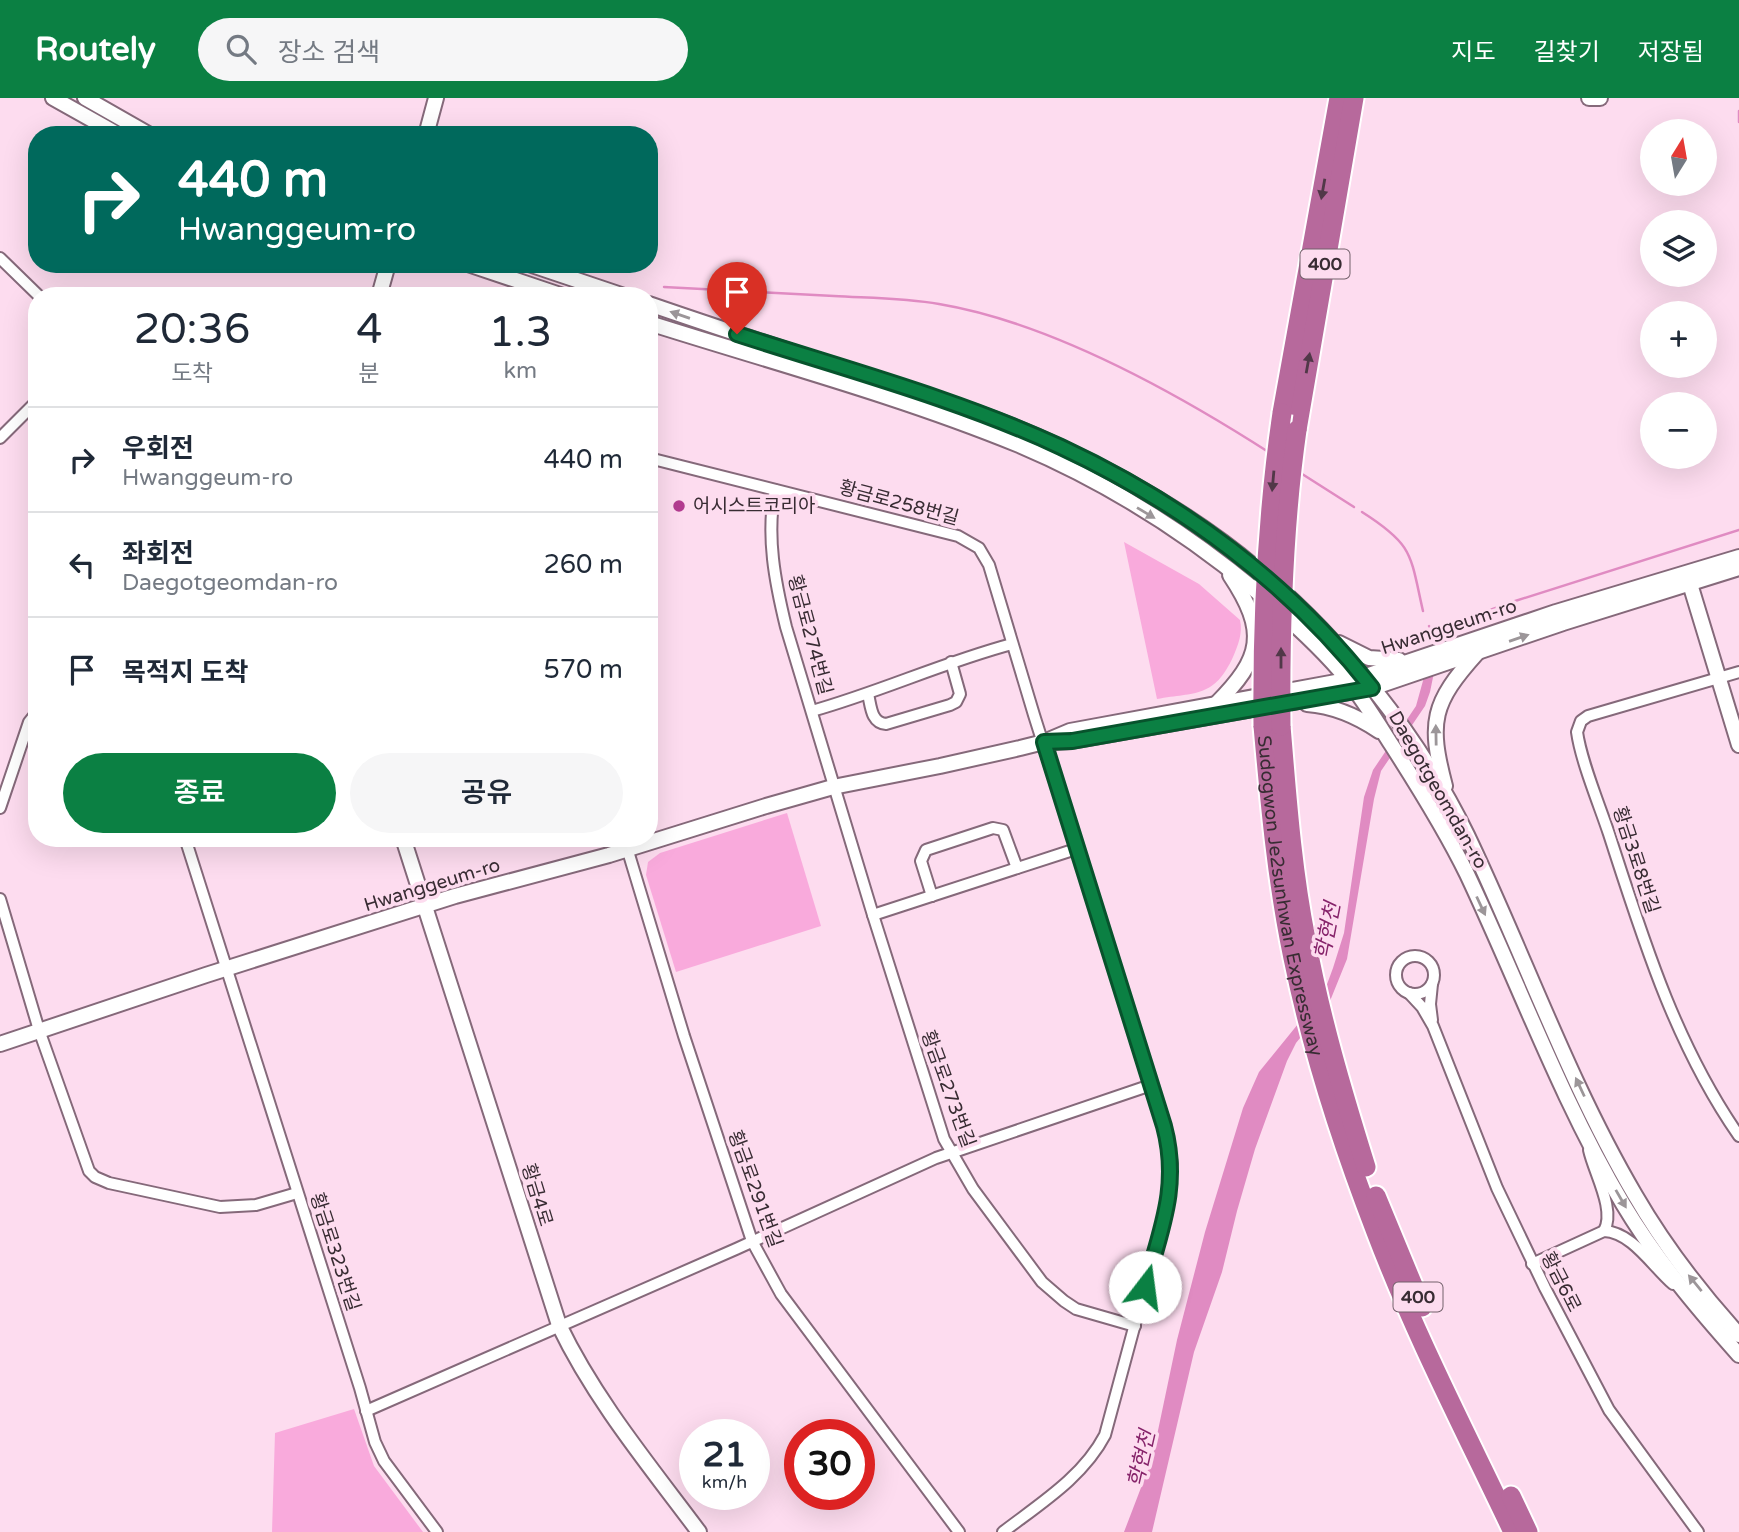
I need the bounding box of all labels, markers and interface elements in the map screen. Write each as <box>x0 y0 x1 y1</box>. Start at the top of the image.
search box <box>198 18 688 81</box>
text: Routely <box>35 30 156 69</box>
icon: search <box>222 30 260 68</box>
text: 장소 검색 <box>278 37 380 68</box>
text: 지도 <box>1451 38 1496 67</box>
text: 길찾기 <box>1534 38 1600 67</box>
text: 저장됨 <box>1638 38 1704 67</box>
north arrow <box>1640 119 1717 196</box>
map controls <box>1640 119 1717 469</box>
text: 440 m <box>178 151 328 210</box>
icon: right <box>63 154 154 245</box>
one-way arrow <box>1317 178 1328 200</box>
button: layers <box>1640 210 1717 287</box>
text: Hwanggeum-ro <box>178 211 416 249</box>
road number: 400 <box>1300 250 1350 279</box>
pin <box>707 262 767 334</box>
icon: arrive <box>718 273 756 311</box>
button: + <box>1640 301 1717 378</box>
text: 20:36 <box>134 304 250 355</box>
text: 4 <box>356 304 383 355</box>
text: 1.3 <box>488 307 552 358</box>
one-way arrow <box>670 309 691 320</box>
one-way arrow <box>1303 352 1314 374</box>
text: km <box>503 357 537 385</box>
text: 도착 <box>171 360 213 388</box>
text: 분 <box>359 360 380 388</box>
button: − <box>1640 392 1717 469</box>
text: 우회전 <box>122 433 194 464</box>
icon: right <box>63 441 101 479</box>
text: 440 m <box>543 444 623 475</box>
text: Hwanggeum-ro <box>122 464 293 492</box>
one-way arrow <box>1267 470 1278 492</box>
street label: 황금로258번길 <box>837 476 961 530</box>
place label: 어시스트코리아 <box>693 495 815 517</box>
marker: 어시스트코리아 <box>671 498 687 514</box>
one-way arrow <box>1137 506 1156 519</box>
text: 좌회전 <box>122 538 194 569</box>
icon: left <box>63 546 101 584</box>
text: 260 m <box>543 549 623 580</box>
text: Daegotgeomdan-ro <box>122 569 338 597</box>
street label: 황금로274번길 <box>783 573 837 697</box>
street label: Hwanggeum-ro <box>1378 595 1520 659</box>
one-way arrow <box>1509 632 1530 643</box>
one-way arrow <box>1275 647 1286 669</box>
icon: arrive <box>63 651 101 689</box>
text: 570 m <box>543 654 623 685</box>
text: 목적지 도착 <box>122 657 248 688</box>
street label: Daegotgeomdan-ro <box>1384 707 1492 873</box>
one-way arrow <box>1430 724 1442 746</box>
street label: Sudogwon Je2sunhwan Expressway <box>1253 734 1327 1059</box>
button: 종료 <box>63 753 336 833</box>
button: 공유 <box>350 753 623 833</box>
street label: 황금3로8번길 <box>1608 804 1664 916</box>
street label: Hwanggeum-ro <box>361 854 503 916</box>
one-way arrow <box>1475 896 1487 916</box>
water label: 학현천 <box>1310 898 1346 962</box>
street label: 황금로273번길 <box>917 1027 979 1151</box>
one-way arrow <box>1575 1077 1586 1097</box>
street label: 황금로291번길 <box>724 1127 786 1251</box>
street label: 황금4로 <box>517 1161 557 1229</box>
street label: 황금로323번길 <box>306 1190 364 1314</box>
one-way arrow <box>1615 1190 1627 1209</box>
street label: 황금6로 <box>1537 1248 1585 1316</box>
position arrow <box>1108 1250 1182 1324</box>
one-way arrow <box>1688 1274 1703 1292</box>
road number: 400 <box>1394 1282 1442 1312</box>
speed limit sign: 30 <box>784 1419 875 1510</box>
water label: 학현천 <box>1123 1425 1161 1490</box>
text: 21 <box>703 1434 746 1476</box>
text: km/h <box>702 1471 747 1493</box>

